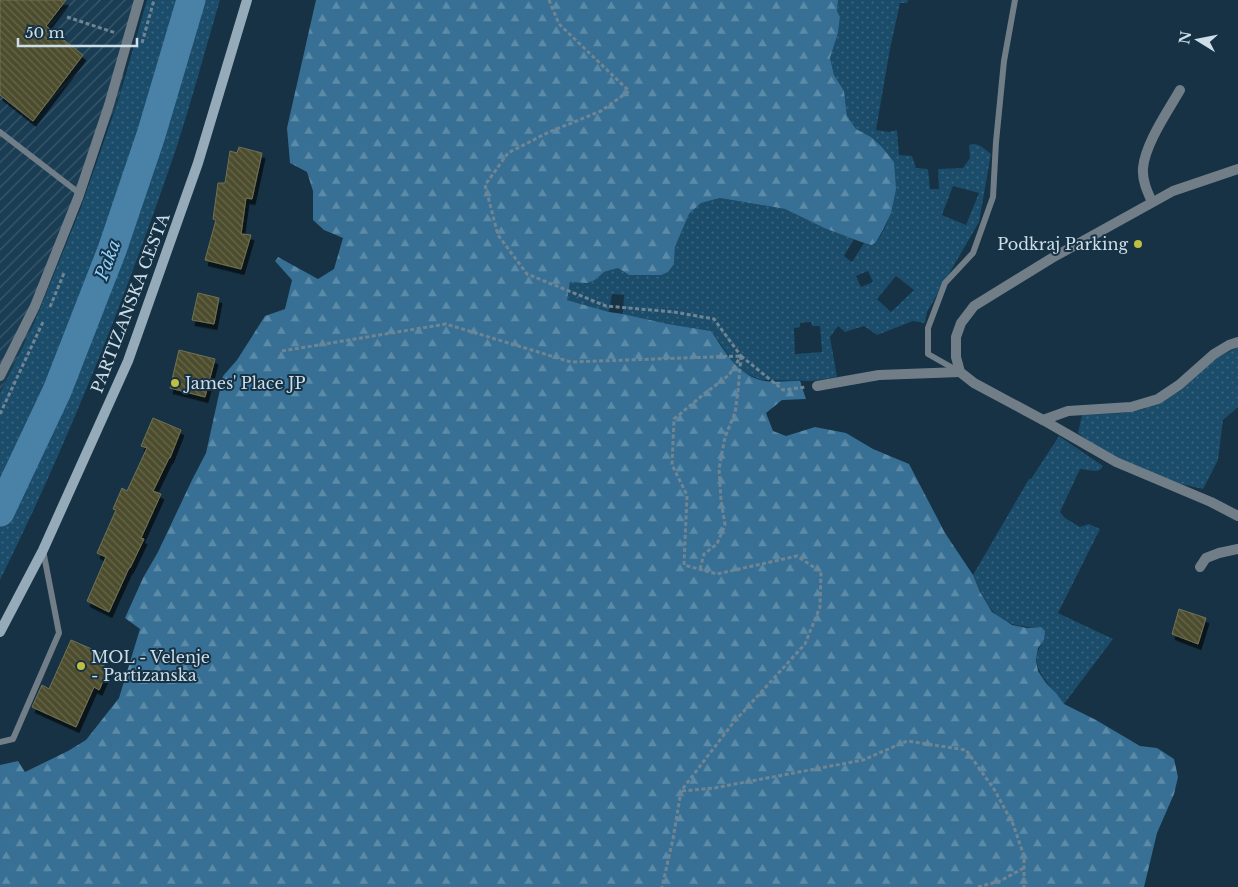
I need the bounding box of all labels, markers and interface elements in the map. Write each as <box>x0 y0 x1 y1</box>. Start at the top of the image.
scale bar <box>18 15 136 47</box>
north arrow <box>1173 15 1223 65</box>
text: 50 m <box>25 23 65 42</box>
text: N <box>1175 30 1195 46</box>
street label: PARTIZANSKA CESTA <box>86 210 174 396</box>
place label: Podkraj Parking <box>997 234 1128 254</box>
water label: Paka <box>90 237 125 284</box>
marker: Podkraj Parking <box>1132 238 1144 250</box>
place label: James' Place JP <box>183 373 305 393</box>
marker: James' Place JP <box>169 377 181 389</box>
place label: MOL - Velenje - Partizanska <box>91 647 210 685</box>
marker: MOL - Velenje - Partizanska <box>75 660 87 672</box>

